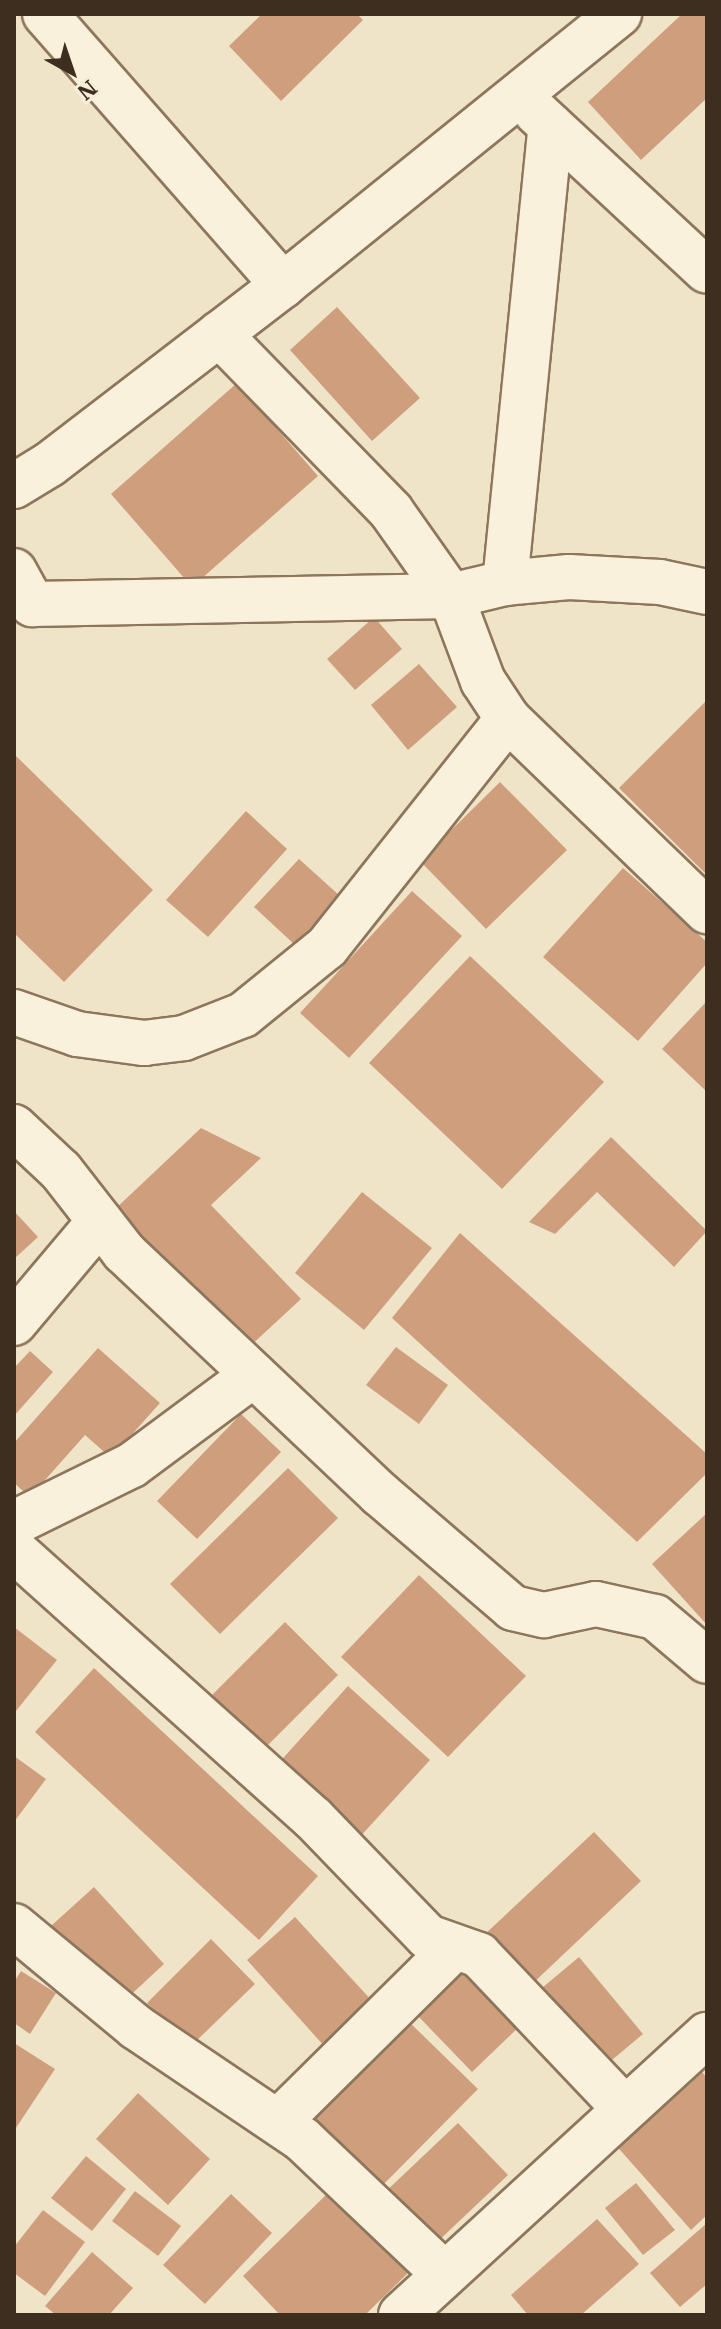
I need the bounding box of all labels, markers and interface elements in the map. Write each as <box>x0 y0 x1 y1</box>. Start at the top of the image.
north arrow <box>32 32 112 112</box>
text: N <box>72 74 104 107</box>

